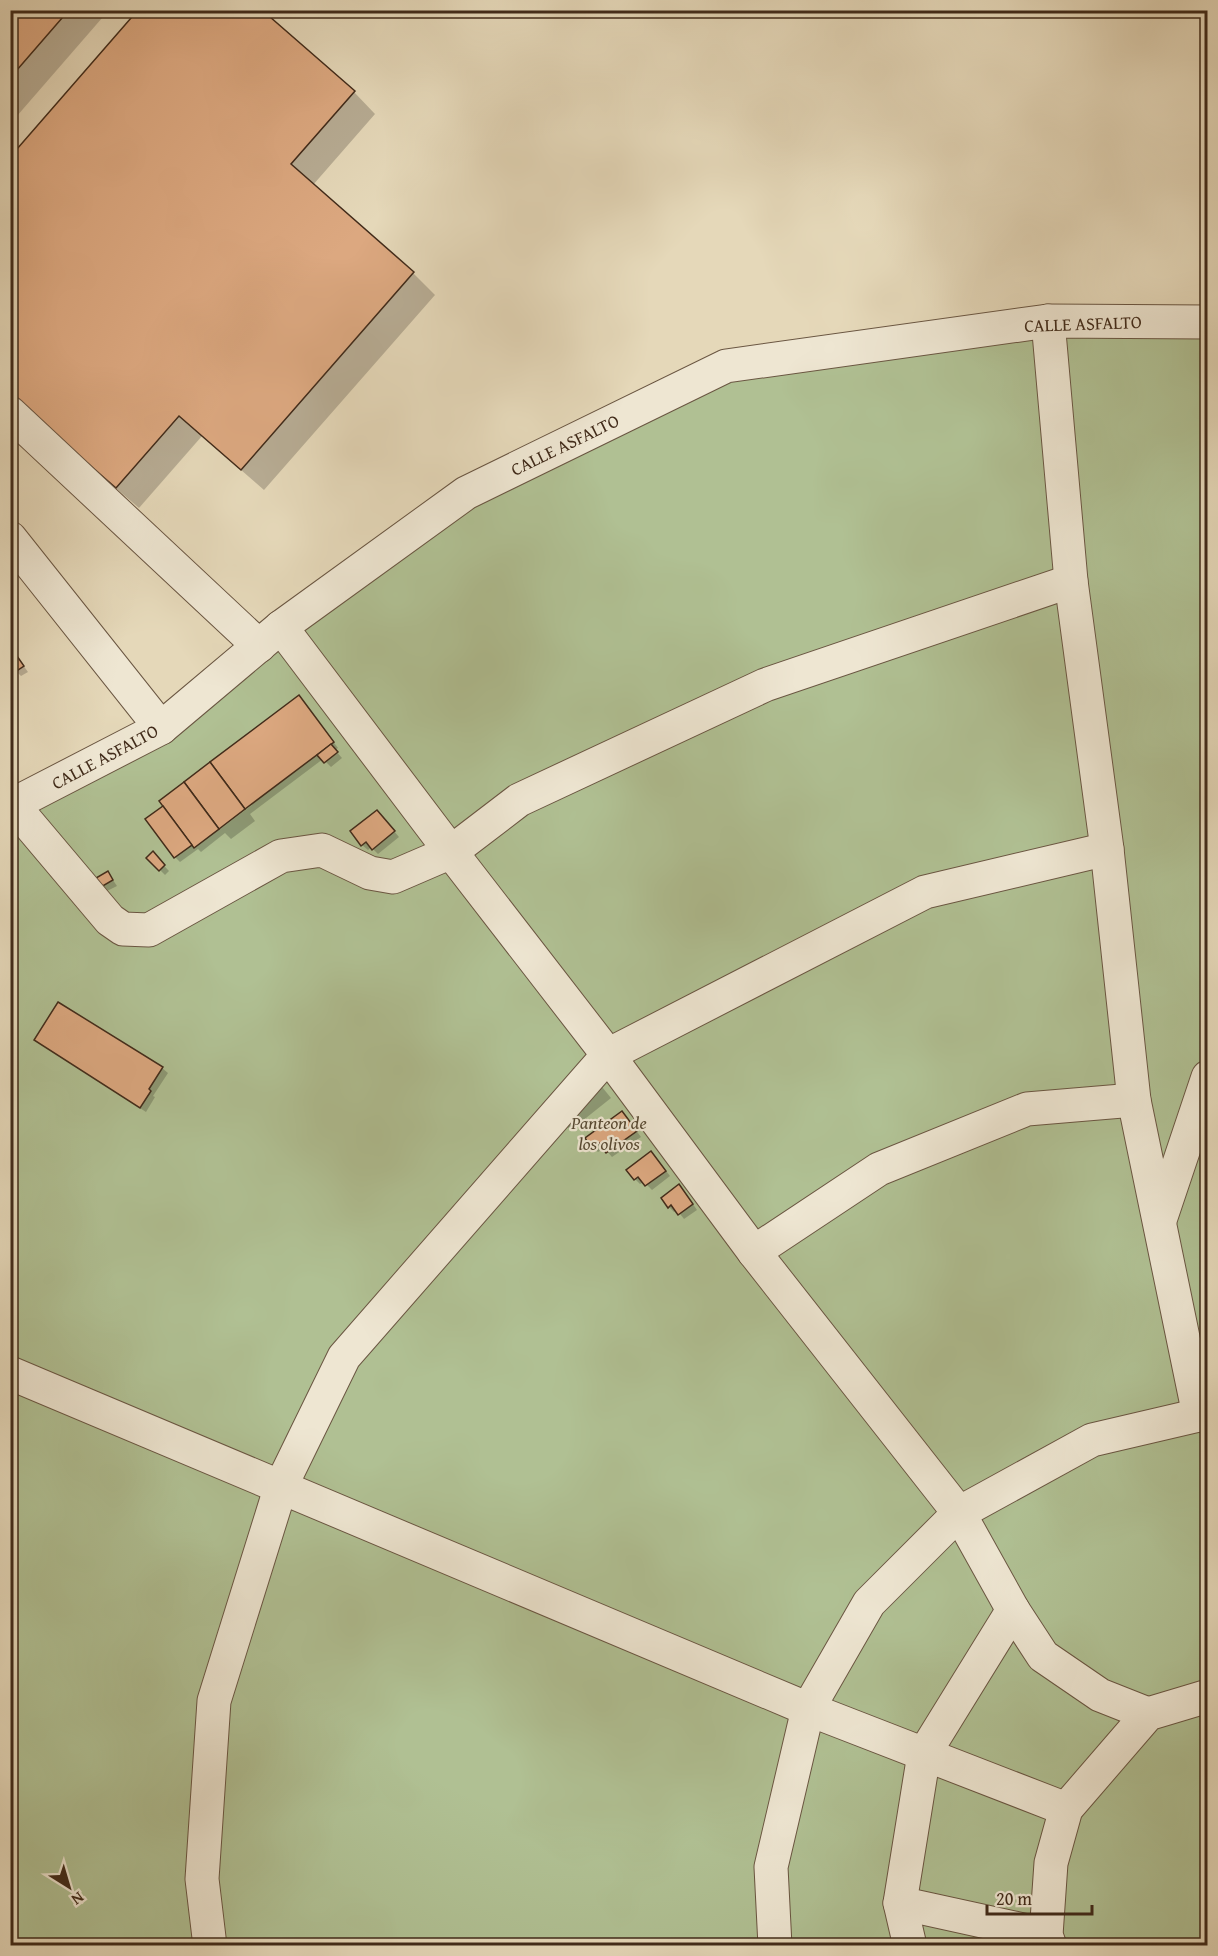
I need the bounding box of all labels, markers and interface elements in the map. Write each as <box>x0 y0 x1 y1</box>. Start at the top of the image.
street label: CALLE ASFALTO <box>1024 308 1142 339</box>
street label: CALLE ASFALTO <box>506 407 624 482</box>
street label: CALLE ASFALTO <box>47 717 163 796</box>
park label: Panteon de los olivos <box>570 1109 647 1157</box>
north arrow <box>39 1857 99 1917</box>
scale bar <box>987 1878 1092 1916</box>
text: 20 m <box>996 1885 1032 1912</box>
text: N <box>66 1886 90 1912</box>

